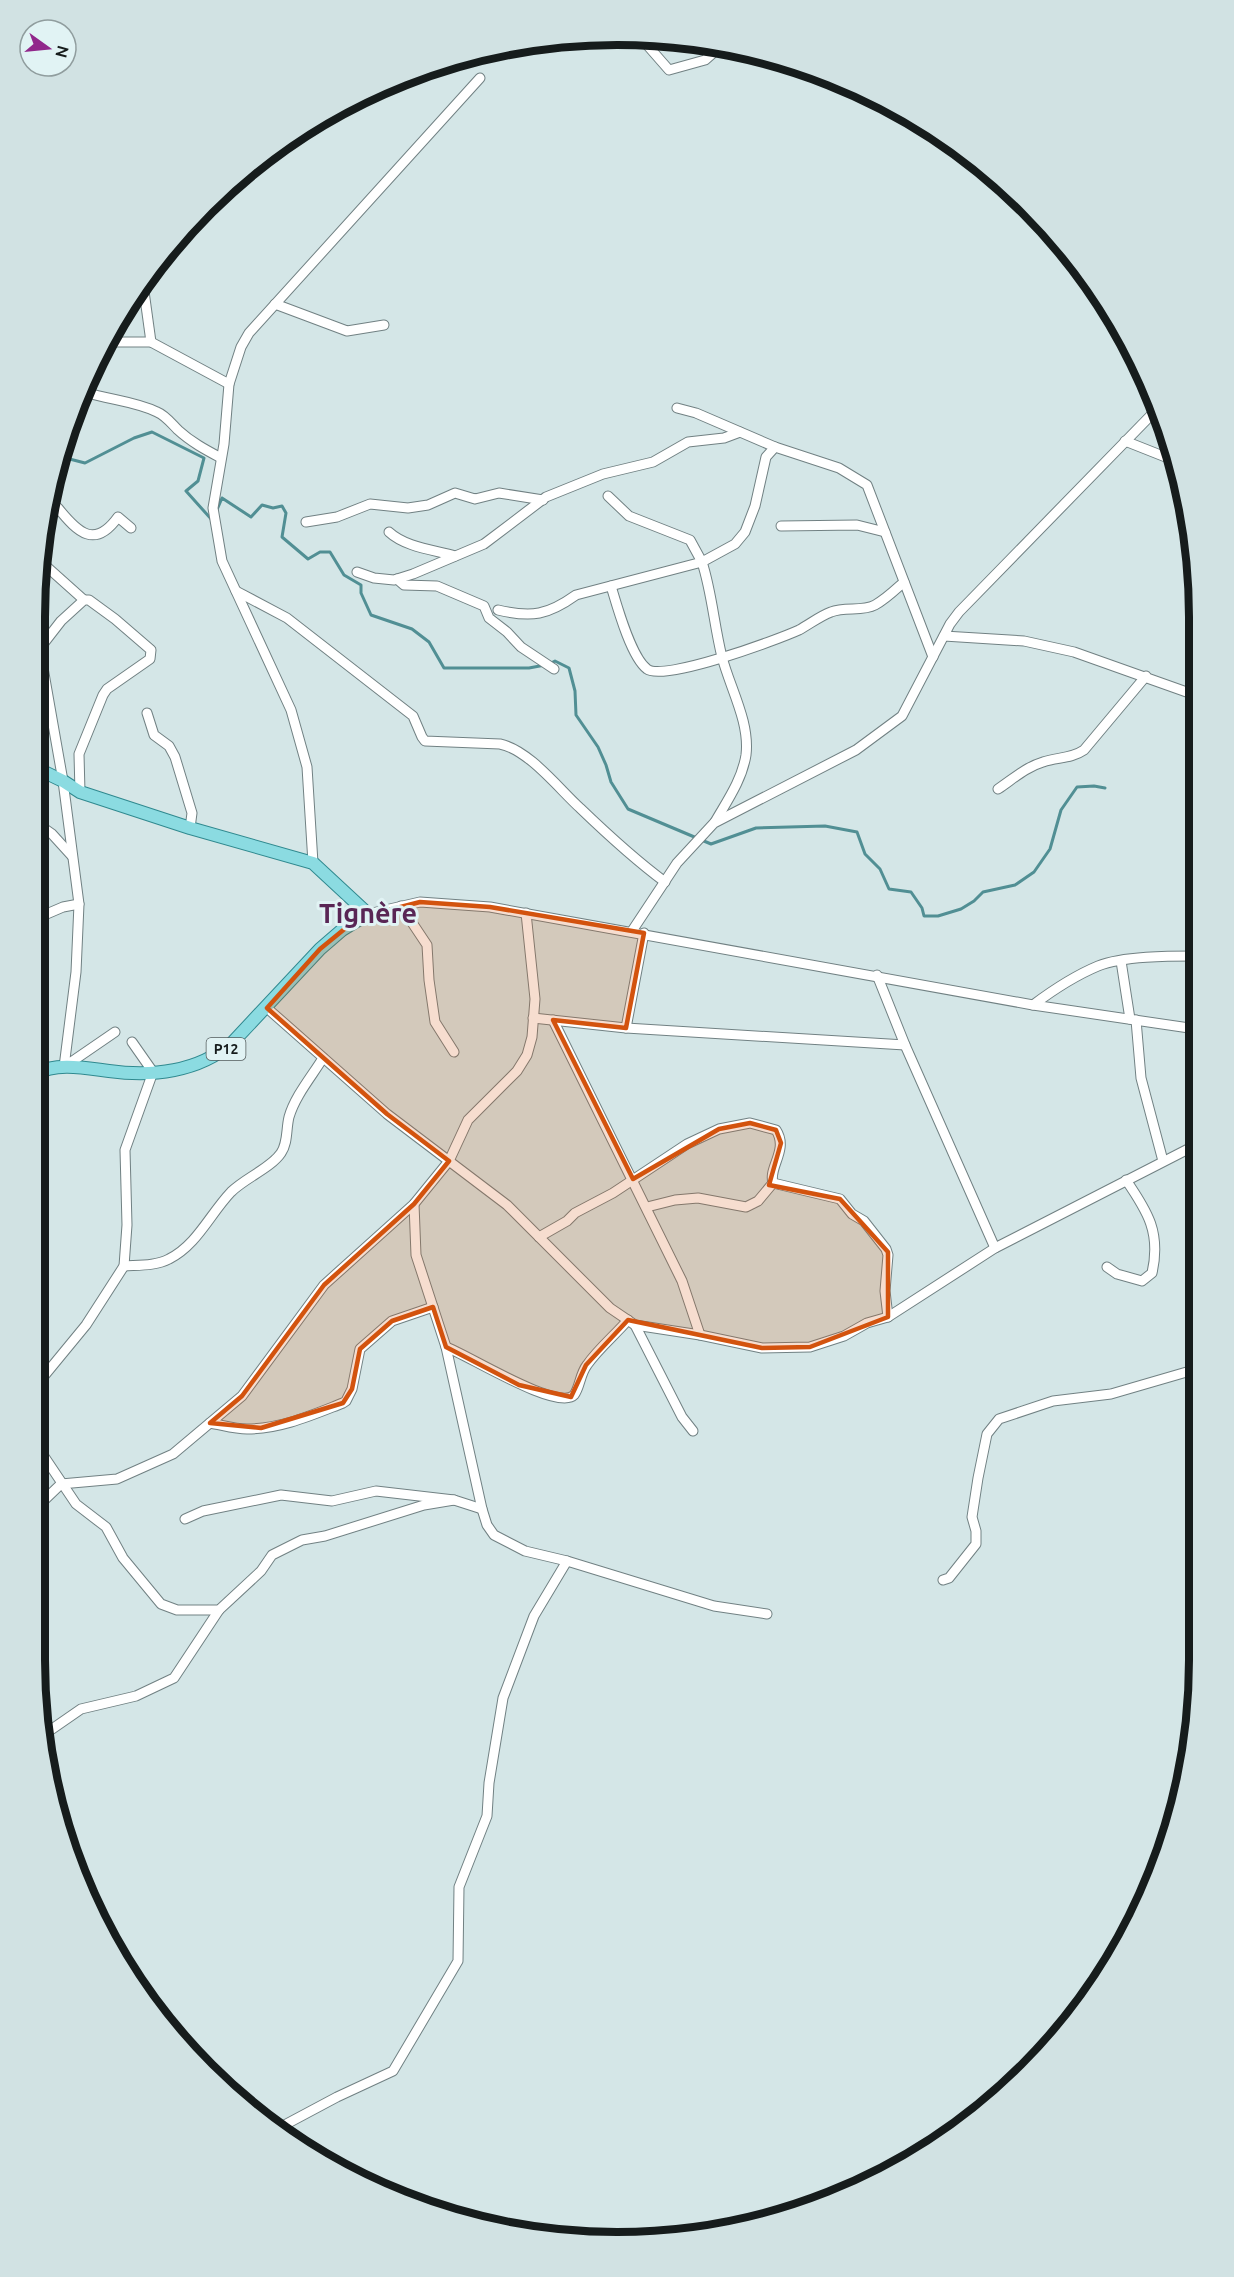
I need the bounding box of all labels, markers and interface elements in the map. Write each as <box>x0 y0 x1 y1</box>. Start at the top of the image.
north arrow <box>18 18 78 78</box>
text: N <box>52 44 73 60</box>
district label: Tignère <box>319 898 417 928</box>
road number: P12 <box>206 1038 246 1060</box>

